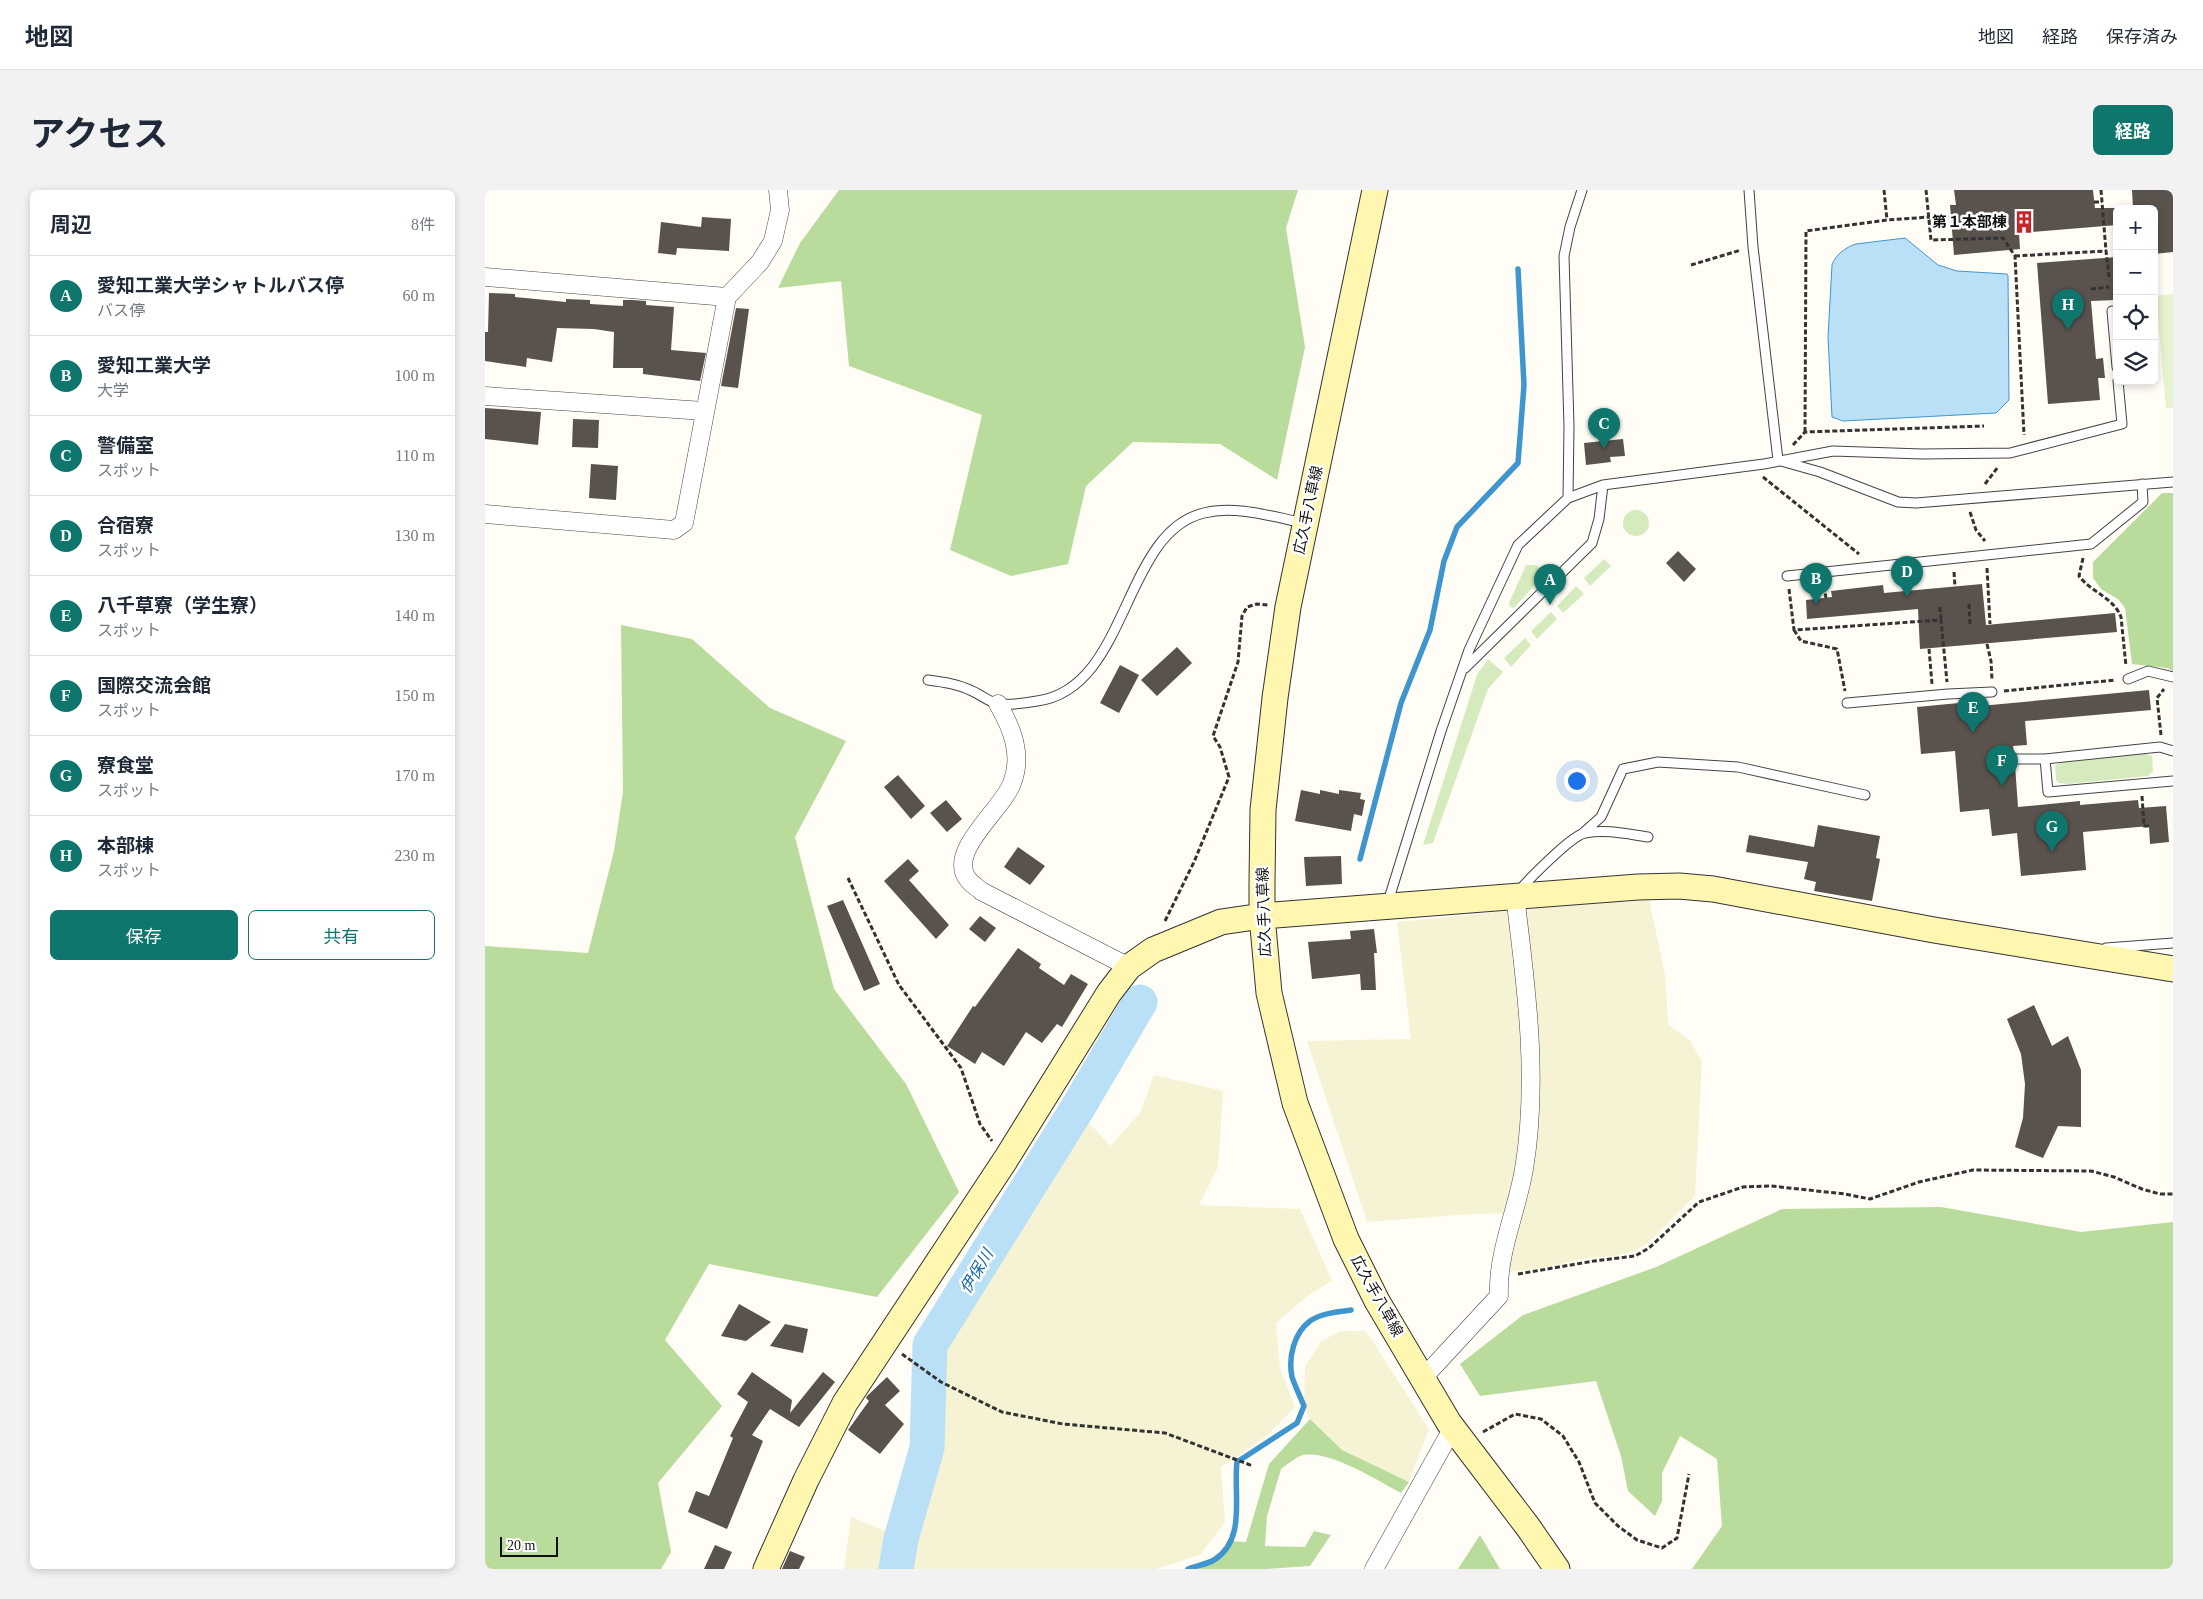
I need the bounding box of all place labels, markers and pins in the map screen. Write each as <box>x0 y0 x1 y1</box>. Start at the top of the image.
building icon: 第１本部棟 <box>2011 209 2037 235</box>
place label: 第１本部棟 <box>1932 213 2007 230</box>
pin: H <box>2052 289 2084 330</box>
pin: C <box>1588 408 1620 449</box>
pin: D <box>1891 556 1923 597</box>
pin: B <box>1800 563 1832 604</box>
pin: A <box>1534 564 1566 605</box>
pin: E <box>1957 692 1989 733</box>
pin: F <box>1986 745 2018 786</box>
pin: G <box>2036 811 2068 852</box>

